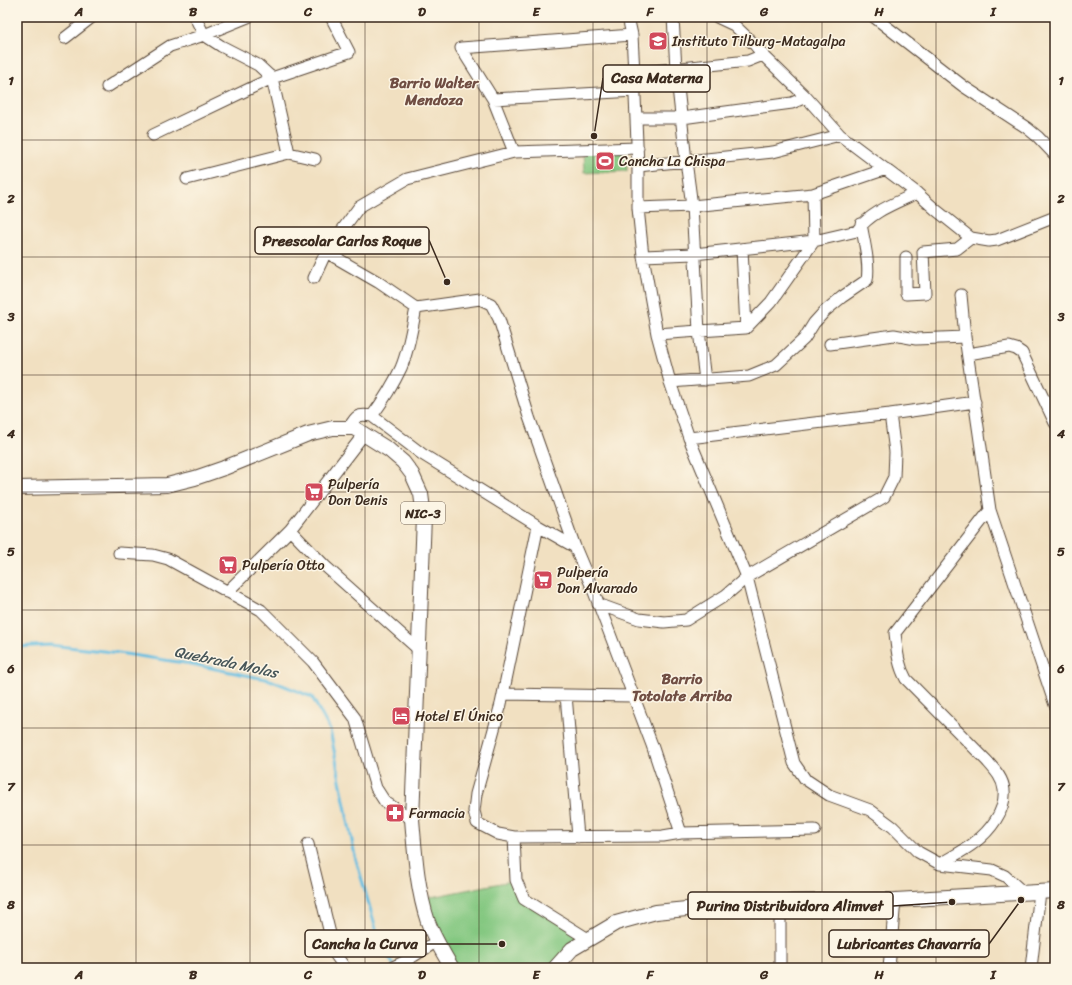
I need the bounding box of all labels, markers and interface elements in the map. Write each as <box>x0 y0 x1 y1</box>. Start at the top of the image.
text: A <box>74 0 83 23</box>
text: B <box>189 0 198 23</box>
text: C <box>303 0 313 23</box>
text: D <box>418 0 426 23</box>
text: E <box>532 0 541 23</box>
text: F <box>645 0 654 23</box>
text: G <box>759 0 769 23</box>
text: H <box>873 0 884 23</box>
text: I <box>989 0 997 23</box>
place label: Instituto Tilburg-Matagalpa <box>671 29 846 54</box>
school or university icon: Instituto Tilburg-Matagalpa <box>647 30 669 52</box>
callout: Casa Materna <box>603 65 710 92</box>
text: Casa Materna <box>610 65 703 91</box>
text: 1 <box>8 69 14 92</box>
text: 1 <box>1058 69 1064 92</box>
district label: Barrio Walter Mendoza <box>390 70 480 113</box>
place label: Cancha La Chispa <box>619 149 726 174</box>
sports icon: Cancha La Chispa <box>594 150 616 172</box>
text: 2 <box>6 187 15 210</box>
text: 2 <box>1056 187 1065 210</box>
callout: Preescolar Carlos Roque <box>255 227 429 254</box>
text: Preescolar Carlos Roque <box>262 228 422 254</box>
text: 3 <box>6 305 15 328</box>
text: 3 <box>1056 305 1065 328</box>
text: 4 <box>6 422 16 445</box>
text: 4 <box>1056 422 1066 445</box>
place label: Pulpería Don Denis <box>328 472 388 513</box>
supermarket icon: Pulpería Don Denis <box>303 481 325 503</box>
road number: NIC-3 <box>401 502 445 524</box>
text: 5 <box>7 540 15 563</box>
text: 5 <box>1057 540 1065 563</box>
place label: Pulpería Otto <box>242 553 325 578</box>
supermarket icon: Pulpería Otto <box>217 554 239 576</box>
place label: Pulpería Don Alvarado <box>557 560 638 601</box>
supermarket icon: Pulpería Don Alvarado <box>532 569 554 591</box>
water label: Quebrada Molas <box>172 638 282 686</box>
text: 6 <box>6 657 15 680</box>
text: 6 <box>1056 657 1065 680</box>
district label: Barrio Totolate Arriba <box>632 666 732 709</box>
place label: Hotel El Único <box>415 704 503 729</box>
hotel icon: Hotel El Único <box>390 705 412 727</box>
text: 7 <box>7 775 16 798</box>
text: 7 <box>1057 775 1066 798</box>
place label: Farmacia <box>409 801 465 826</box>
pharmacy icon: Farmacia <box>384 802 406 824</box>
callout: Purina Distribuidora Alimvet <box>688 892 893 919</box>
text: 8 <box>6 893 15 916</box>
text: Purina Distribuidora Alimvet <box>697 893 884 919</box>
text: 8 <box>1056 893 1065 916</box>
callout: Cancha la Curva <box>305 930 426 957</box>
callout: Lubricantes Chavarría <box>829 930 989 957</box>
text: Cancha la Curva <box>311 931 418 957</box>
text: Lubricantes Chavarría <box>837 931 982 957</box>
text: A <box>74 963 83 985</box>
text: B <box>189 963 198 985</box>
text: C <box>303 963 313 985</box>
text: D <box>418 963 426 985</box>
text: E <box>532 963 541 985</box>
text: F <box>645 963 654 985</box>
text: G <box>759 963 769 985</box>
text: H <box>873 963 884 985</box>
text: I <box>989 963 997 985</box>

